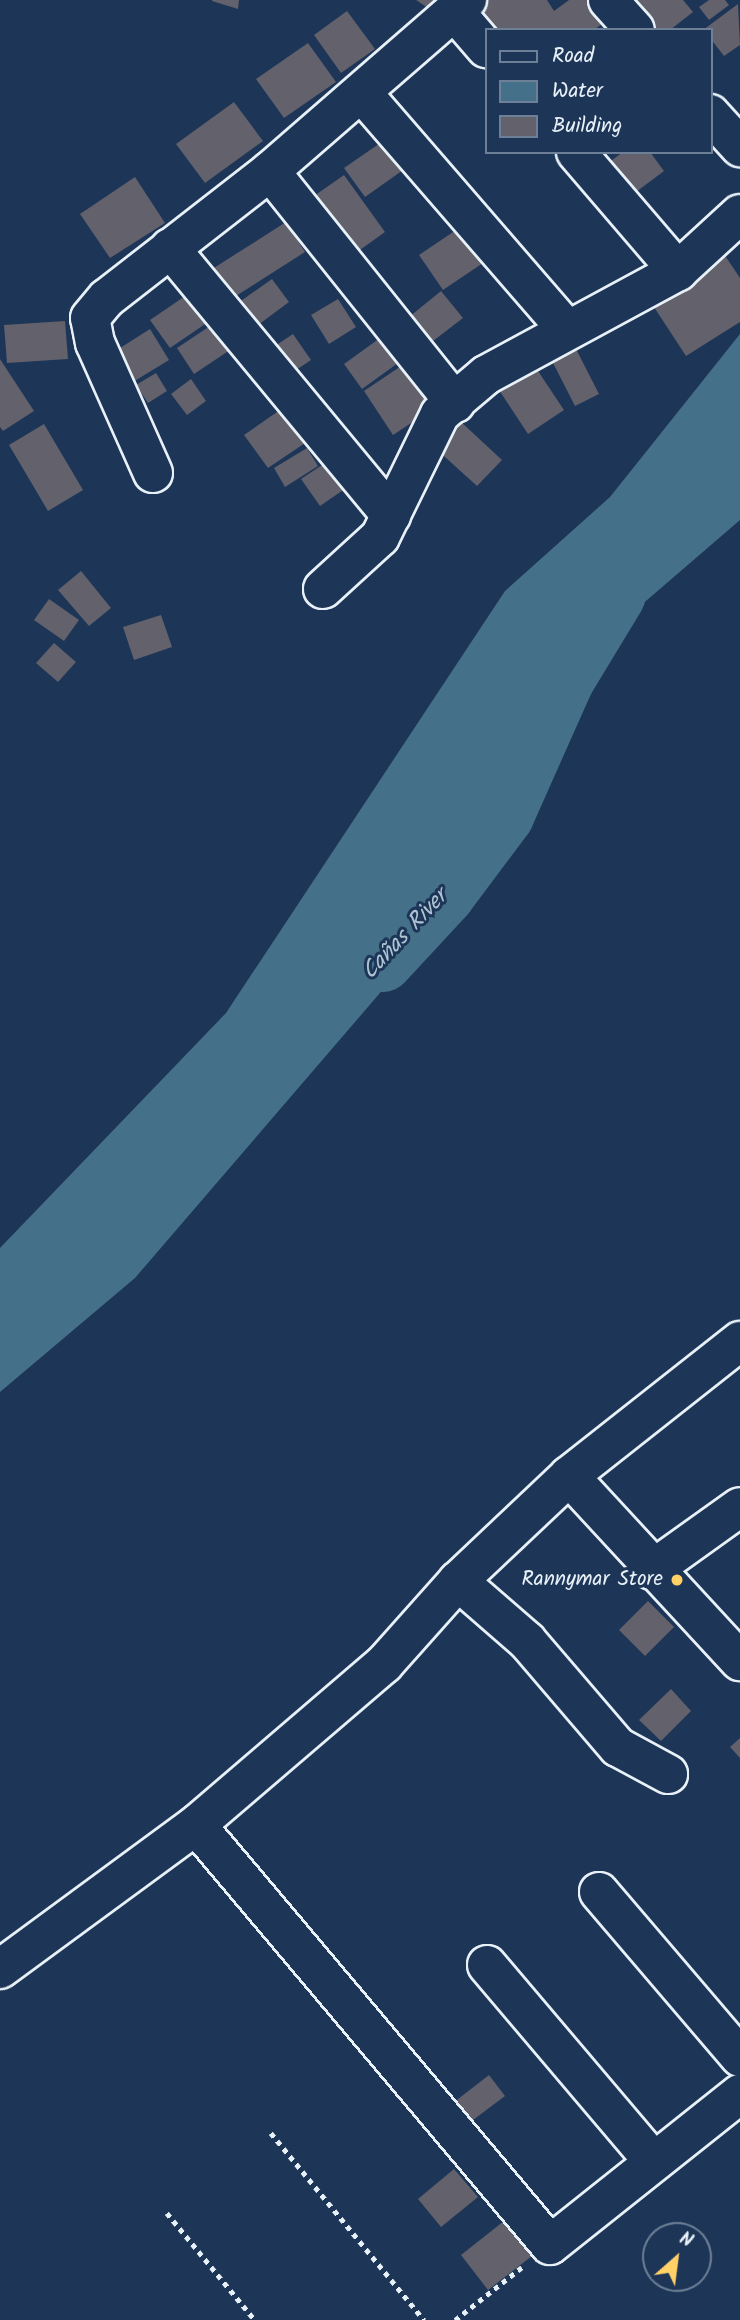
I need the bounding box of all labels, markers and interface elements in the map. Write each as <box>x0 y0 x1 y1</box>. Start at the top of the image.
legend <box>484 28 712 154</box>
text: Road <box>552 40 594 73</box>
text: Water <box>552 75 603 108</box>
text: Building <box>552 110 622 143</box>
water label: Cañas River <box>356 884 454 986</box>
place label: Rannymar Store <box>522 1567 663 1593</box>
marker: Rannymar Store <box>669 1572 685 1588</box>
north arrow <box>642 2222 712 2292</box>
text: N <box>674 2224 698 2256</box>

